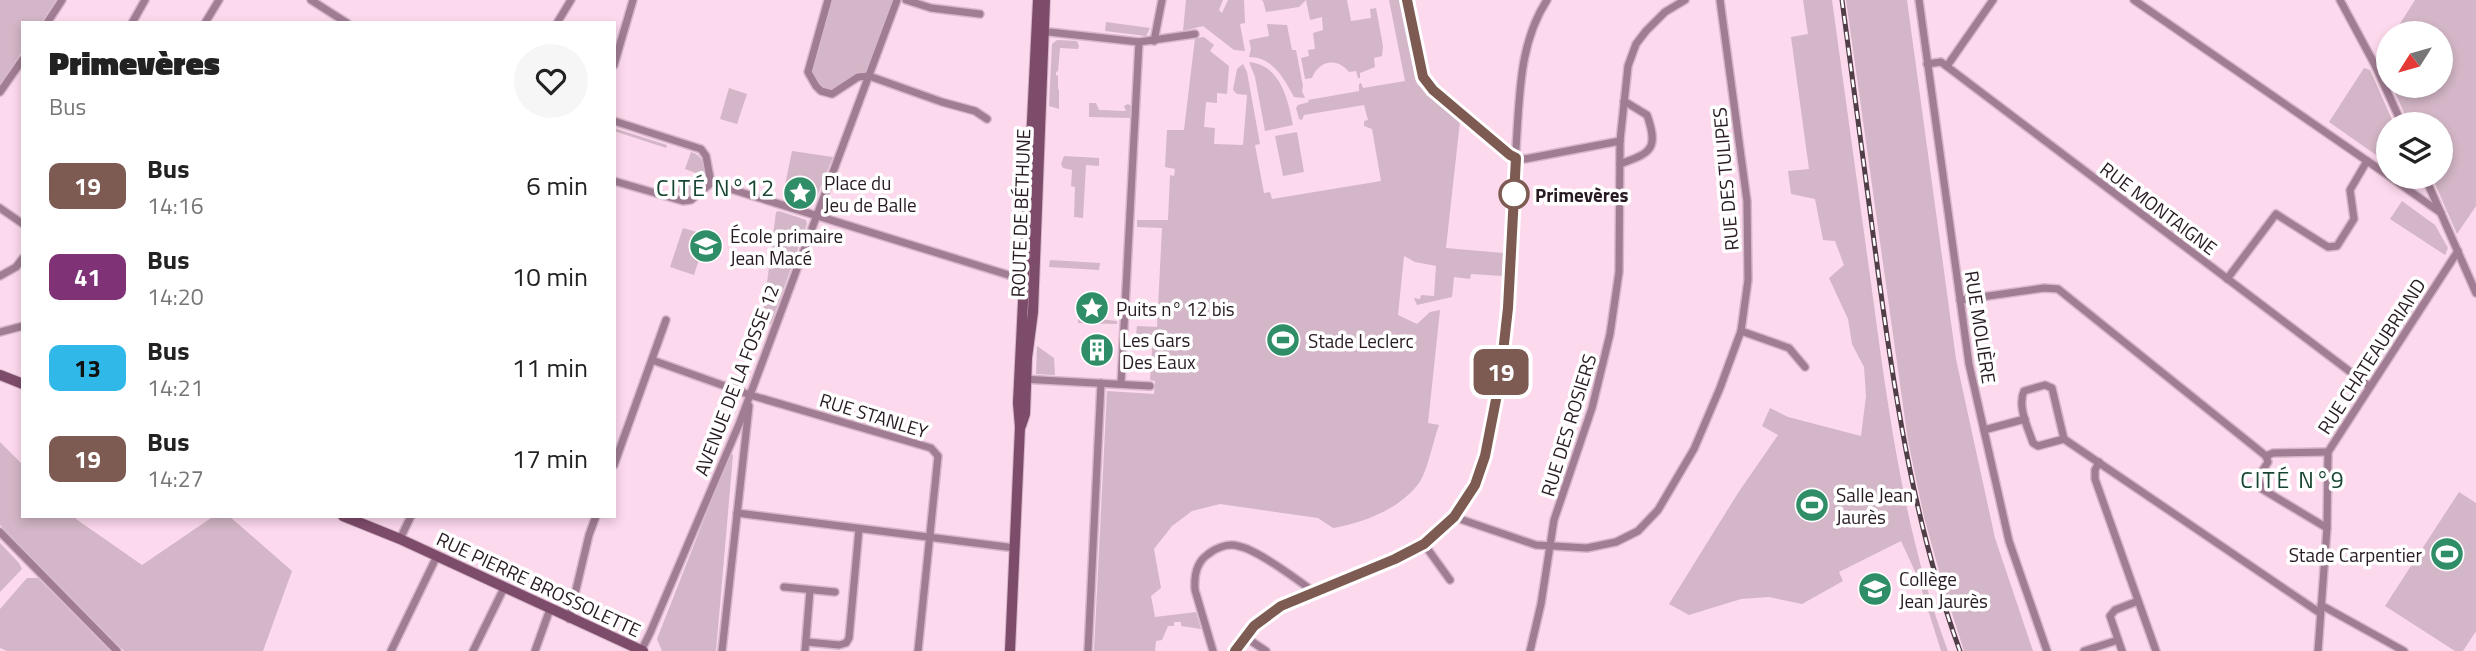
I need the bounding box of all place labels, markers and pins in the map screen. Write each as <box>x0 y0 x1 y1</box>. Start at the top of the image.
place label: Place du Jeu de Balle <box>824 168 917 219</box>
place icon: Place du Jeu de Balle <box>781 174 819 212</box>
marker: Primevères <box>1499 179 1529 209</box>
place label: Primevères <box>1535 180 1628 209</box>
place label: École primaire Jean Macé <box>730 221 843 272</box>
school or university icon: École primaire Jean Macé <box>687 227 725 265</box>
place icon: Puits n° 12 bis <box>1073 289 1111 327</box>
place label: Puits n° 12 bis <box>1116 294 1235 323</box>
sports icon: Stade Leclerc <box>1264 321 1302 359</box>
place label: Les Gars Des Eaux <box>1122 325 1196 376</box>
place label: Stade Leclerc <box>1308 326 1414 355</box>
building icon: Les Gars Des Eaux <box>1078 331 1116 369</box>
place label: Salle Jean Jaurès <box>1836 480 1913 531</box>
sports icon: Salle Jean Jaurès <box>1793 486 1831 524</box>
sports icon: Stade Carpentier <box>2428 535 2466 573</box>
place label: Stade Carpentier <box>2289 540 2422 569</box>
place label: Collège Jean Jaurès <box>1899 564 1988 615</box>
school or university icon: Collège Jean Jaurès <box>1856 570 1894 608</box>

